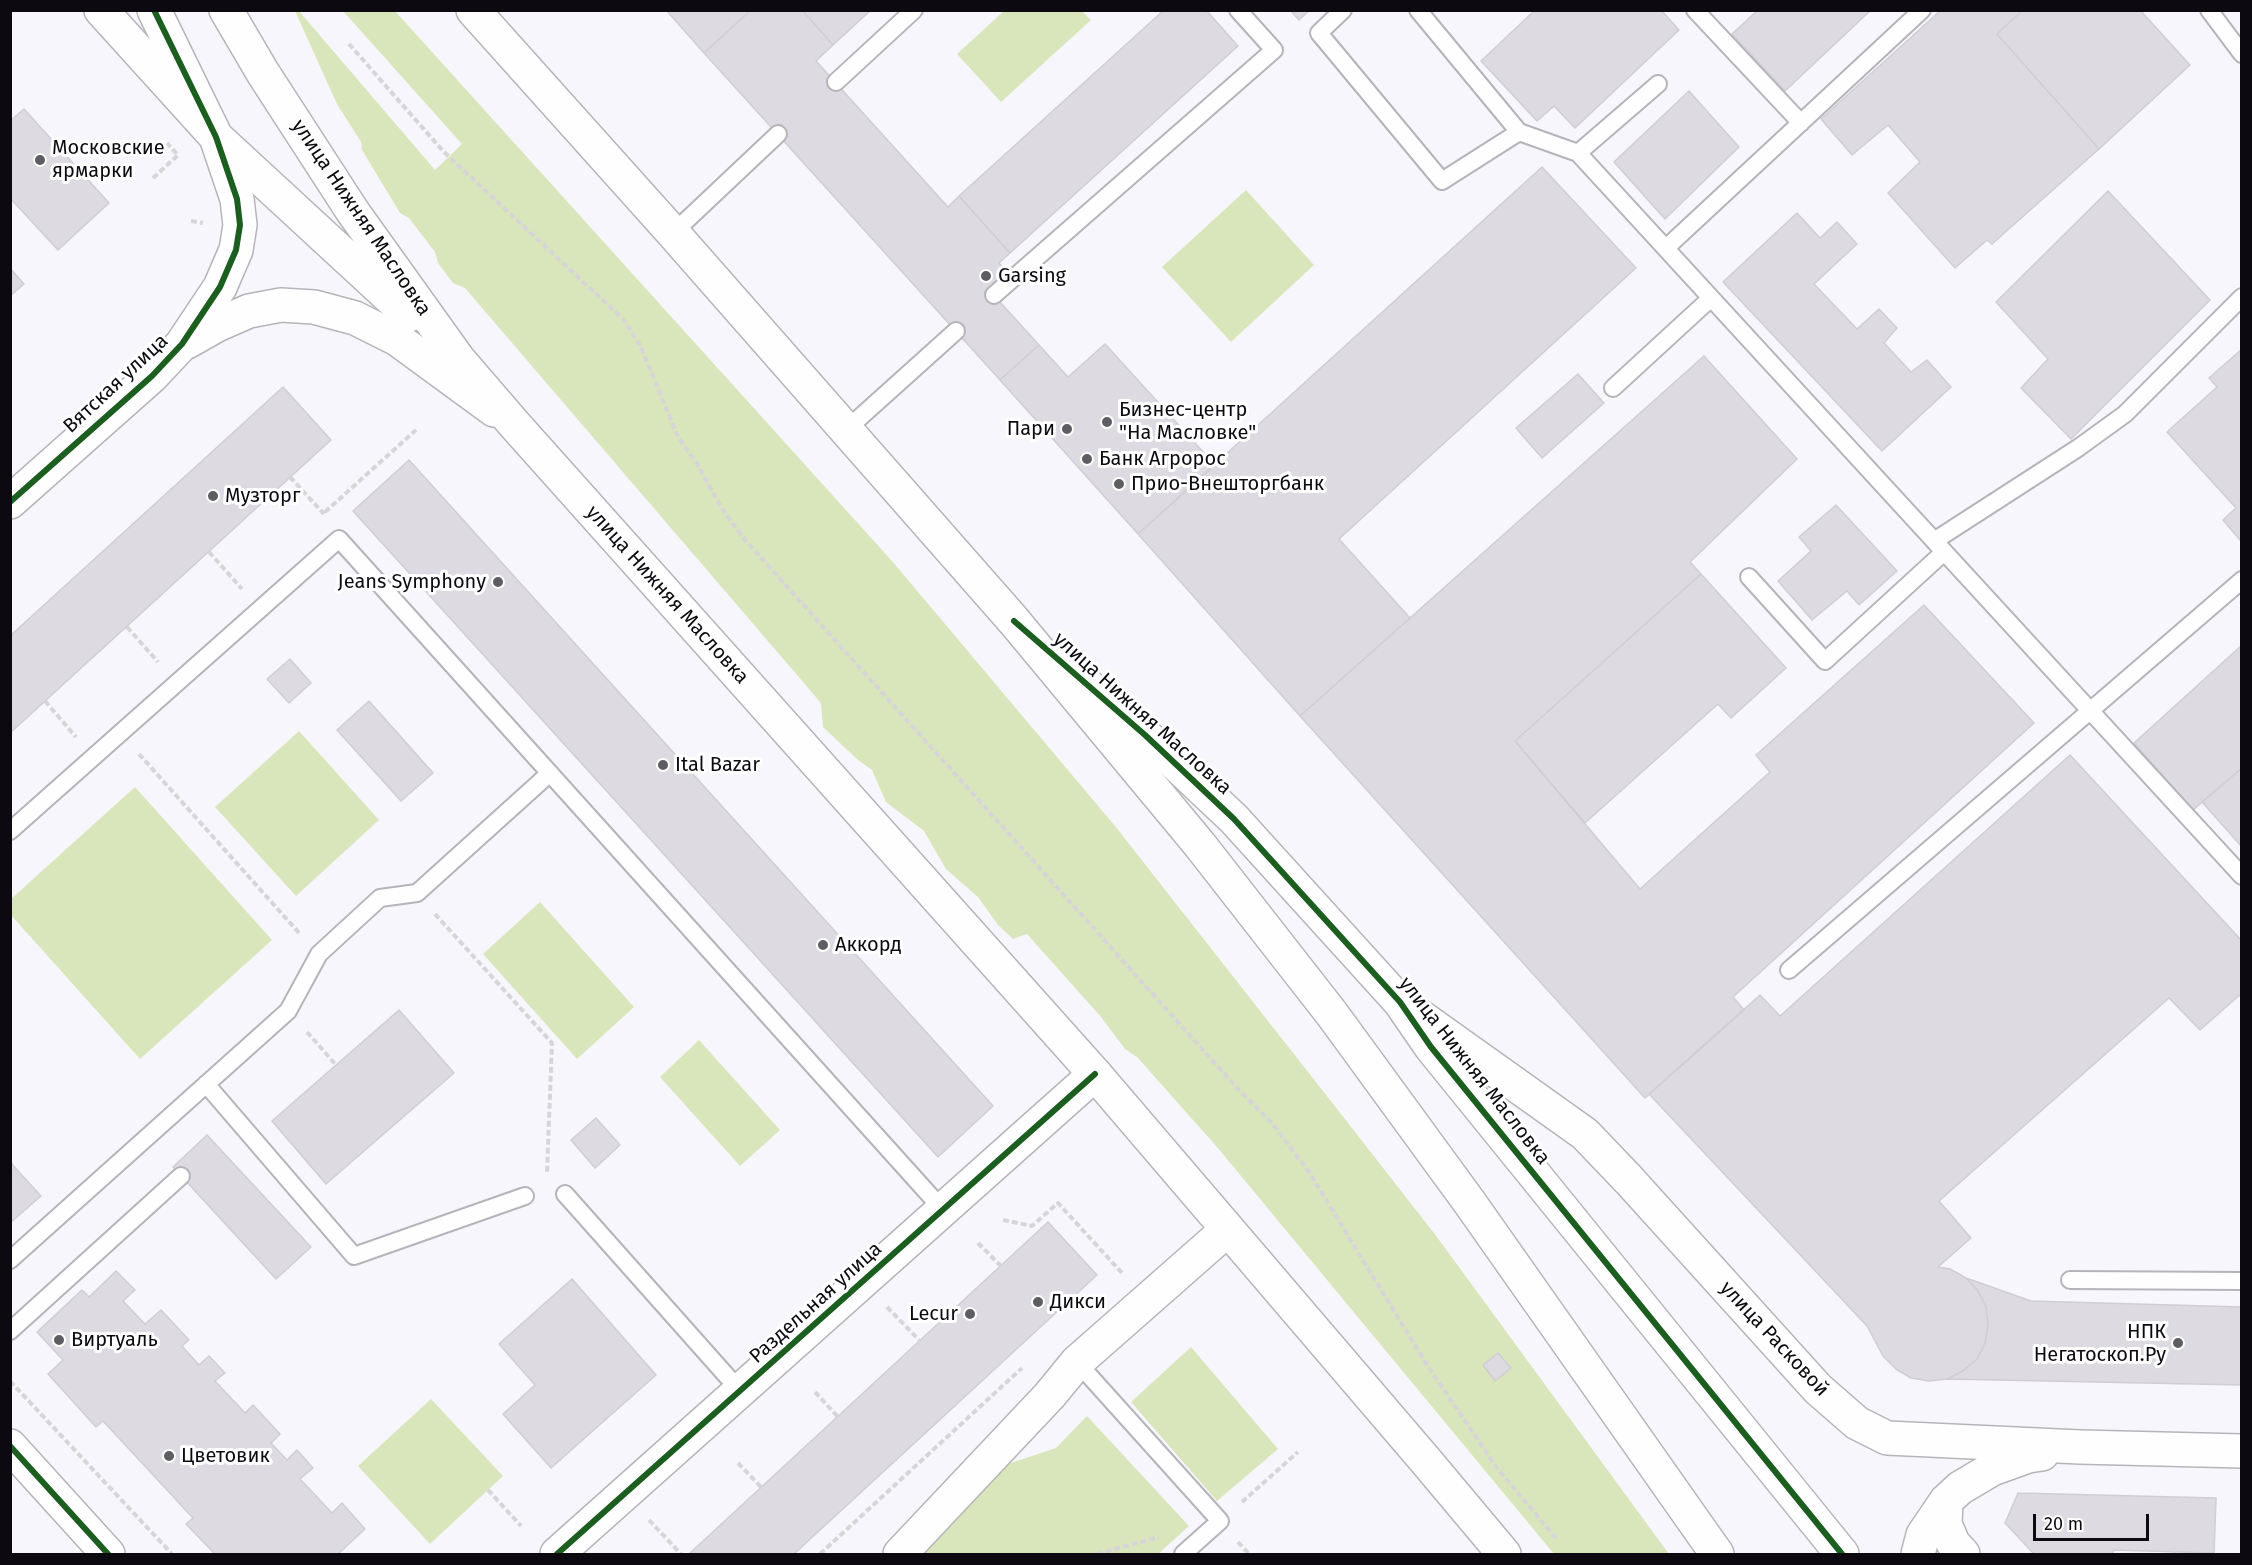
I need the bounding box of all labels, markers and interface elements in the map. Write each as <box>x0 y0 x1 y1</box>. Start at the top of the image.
street label: улица Нижняя Масловка <box>286 115 436 321</box>
place label: Московские ярмарки <box>52 136 165 183</box>
marker: Московские ярмарки <box>33 153 47 167</box>
place label: Garsing <box>998 264 1066 288</box>
marker: Garsing <box>979 269 993 283</box>
street label: Вятская улица <box>59 329 173 439</box>
place label: Бизнес-центр "На Масловке" <box>1119 398 1256 445</box>
marker: Бизнес-центр "На Масловке" <box>1100 415 1114 429</box>
place label: Пари <box>1007 417 1055 441</box>
marker: Пари <box>1060 422 1074 436</box>
place label: Банк Агророс <box>1099 447 1226 471</box>
marker: Банк Агророс <box>1080 452 1094 466</box>
place label: Прио-Внешторгбанк <box>1131 472 1324 496</box>
marker: Прио-Внешторгбанк <box>1112 477 1126 491</box>
place label: Музторг <box>225 484 300 508</box>
marker: Музторг <box>206 489 220 503</box>
street label: улица Нижняя Масловка <box>581 501 753 689</box>
place label: Jeans Symphony <box>338 570 486 594</box>
marker: Jeans Symphony <box>491 575 505 589</box>
street label: улица Нижняя Масловка <box>1048 628 1236 800</box>
place label: Ital Bazar <box>675 753 760 777</box>
marker: Ital Bazar <box>656 758 670 772</box>
place label: Аккорд <box>835 933 902 957</box>
marker: Аккорд <box>816 938 830 952</box>
street label: улица Нижняя Масловка <box>1393 972 1555 1170</box>
street label: Раздельная улица <box>745 1237 887 1369</box>
street label: улица Расковой <box>1715 1276 1833 1402</box>
place label: Дикси <box>1050 1290 1106 1314</box>
marker: Дикси <box>1031 1295 1045 1309</box>
place label: Lecur <box>909 1302 958 1326</box>
marker: Lecur <box>963 1307 977 1321</box>
place label: НПК Негатоскоп.Ру <box>2034 1320 2166 1367</box>
place label: Виртуаль <box>71 1328 158 1352</box>
marker: Виртуаль <box>52 1333 66 1347</box>
marker: НПК Негатоскоп.Ру <box>2171 1336 2185 1350</box>
place label: Цветовик <box>181 1444 270 1468</box>
marker: Цветовик <box>162 1449 176 1463</box>
scale bar <box>2036 1502 2152 1540</box>
text: 20 m <box>2044 1513 2083 1535</box>

